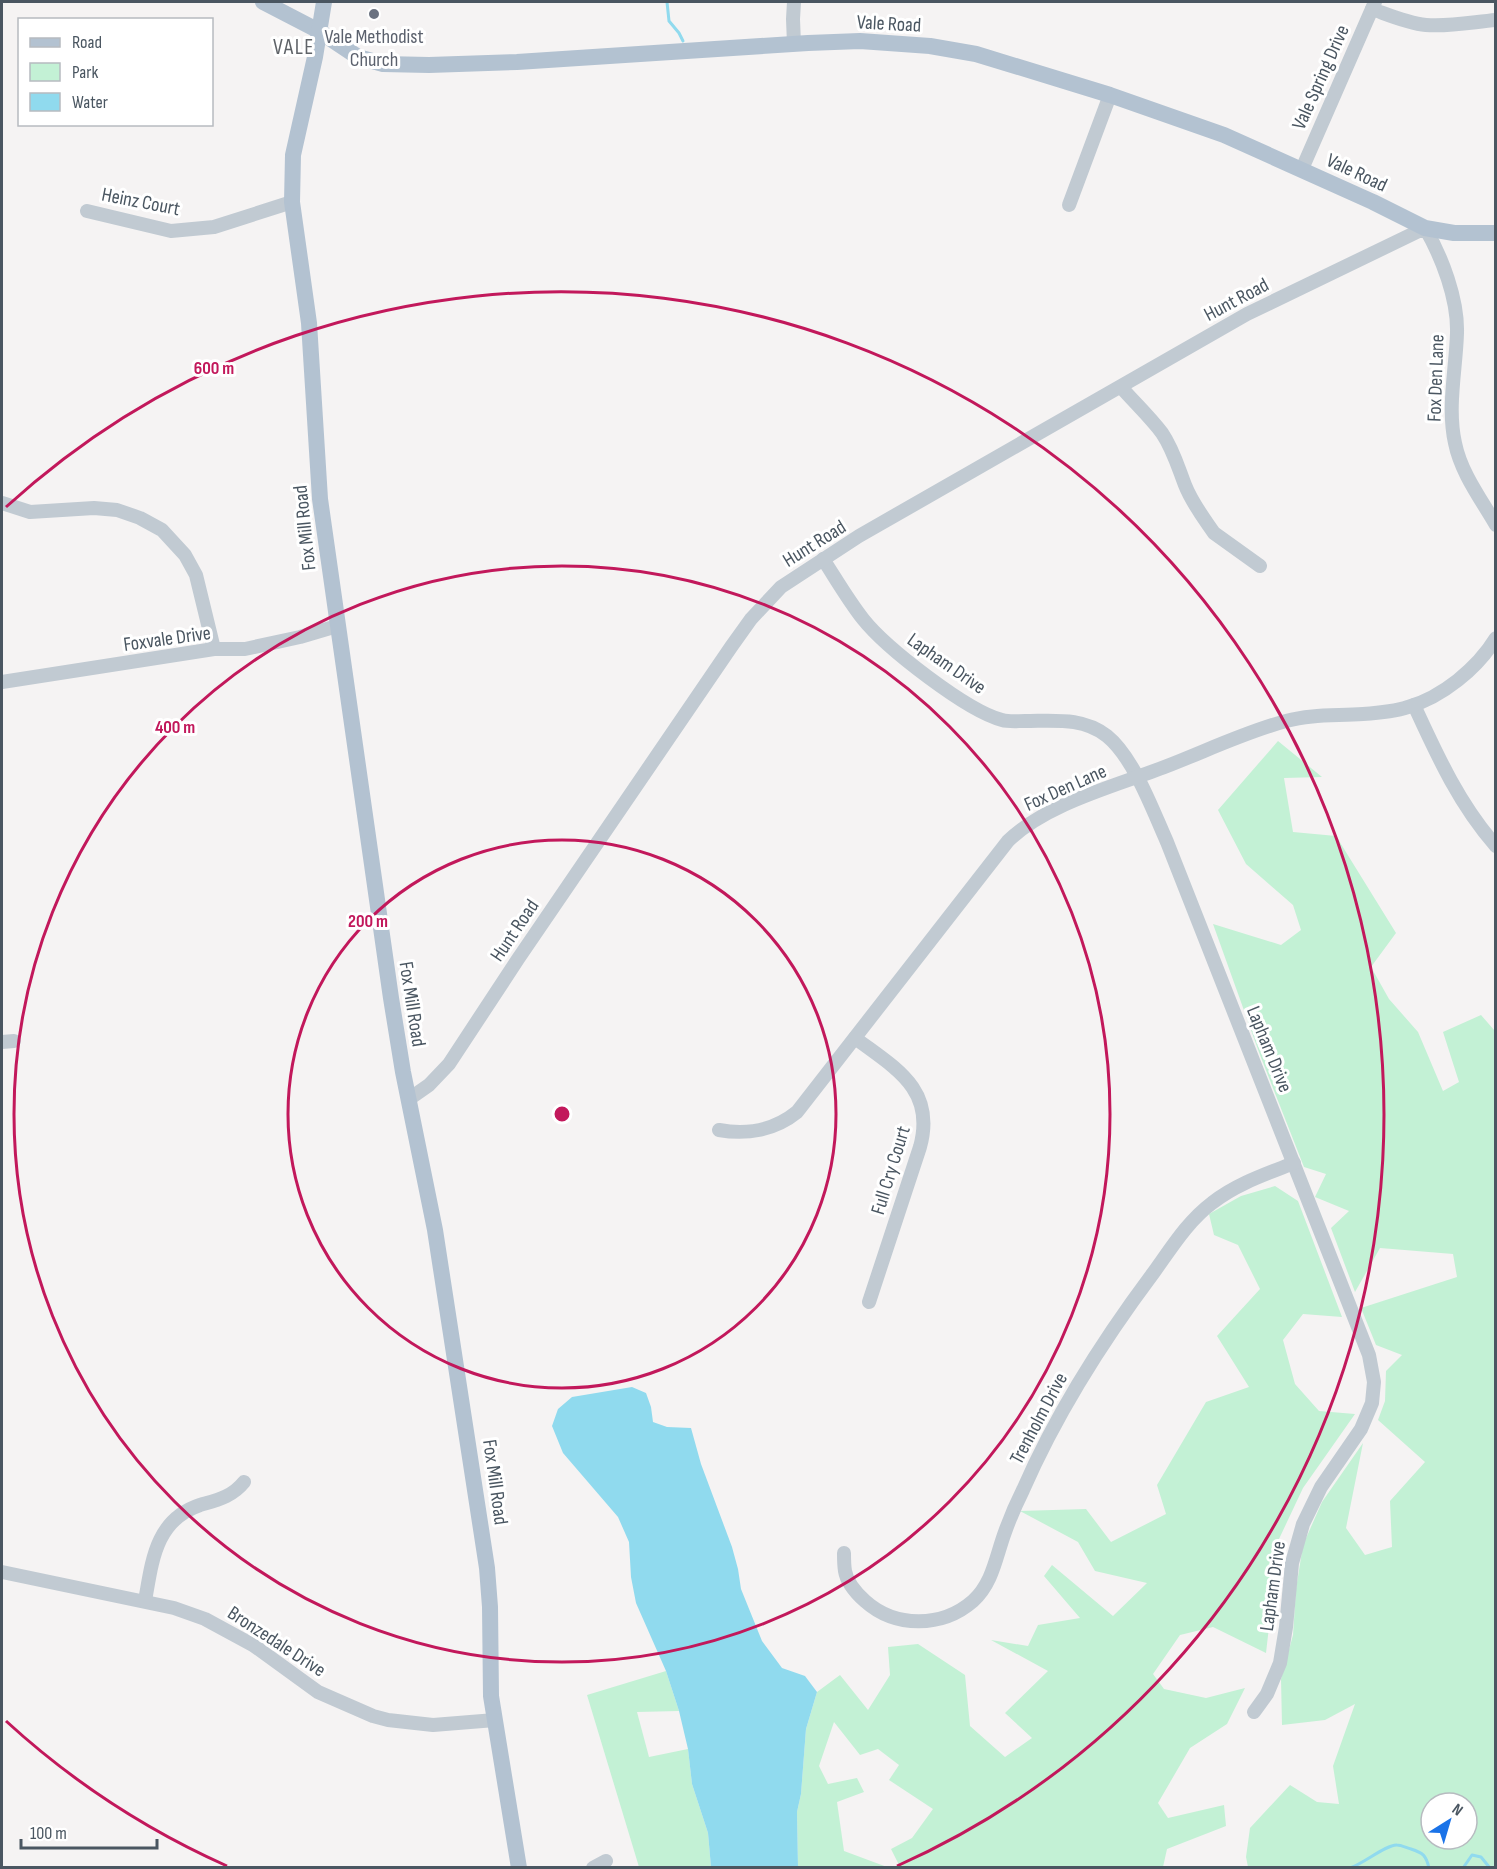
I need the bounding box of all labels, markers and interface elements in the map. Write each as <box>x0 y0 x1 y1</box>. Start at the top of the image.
marker: Vale Methodist Church <box>367 7 381 21</box>
street label: Vale Road <box>856 10 922 38</box>
legend <box>18 18 213 126</box>
street label: Vale Spring Drive <box>1287 21 1355 133</box>
place label: Vale Methodist Church <box>324 25 424 72</box>
text: Road <box>72 32 102 53</box>
district label: VALE <box>273 34 315 61</box>
text: Park <box>72 62 98 83</box>
text: Water <box>72 92 108 113</box>
street label: Vale Road <box>1322 148 1391 197</box>
street label: Heinz Court <box>100 183 182 221</box>
street label: Hunt Road <box>1200 273 1273 327</box>
street label: Fox Den Lane <box>1422 334 1450 422</box>
text: 600 m <box>194 358 234 379</box>
street label: Fox Mill Road <box>289 484 321 572</box>
street label: Hunt Road <box>779 515 850 573</box>
street label: Foxvale Drive <box>122 621 212 657</box>
street label: Lapham Drive <box>902 628 990 700</box>
text: 400 m <box>155 717 195 738</box>
street label: Fox Den Lane <box>1021 759 1110 817</box>
street label: Hunt Road <box>485 895 544 966</box>
text: 200 m <box>348 911 388 932</box>
street label: Fox Mill Road <box>393 960 431 1048</box>
street label: Lapham Drive <box>1241 1003 1297 1096</box>
centre of rings <box>552 1104 572 1124</box>
street label: Full Cry Court <box>866 1123 916 1217</box>
street label: Trenholm Drive <box>1005 1369 1073 1468</box>
street label: Fox Mill Road <box>477 1438 513 1526</box>
street label: Lapham Drive <box>1255 1540 1291 1633</box>
street label: Bronzedale Drive <box>223 1601 330 1682</box>
north arrow <box>1419 1791 1479 1851</box>
text: N <box>1448 1800 1466 1820</box>
scale bar <box>21 1812 158 1850</box>
text: 100 m <box>30 1823 67 1844</box>

